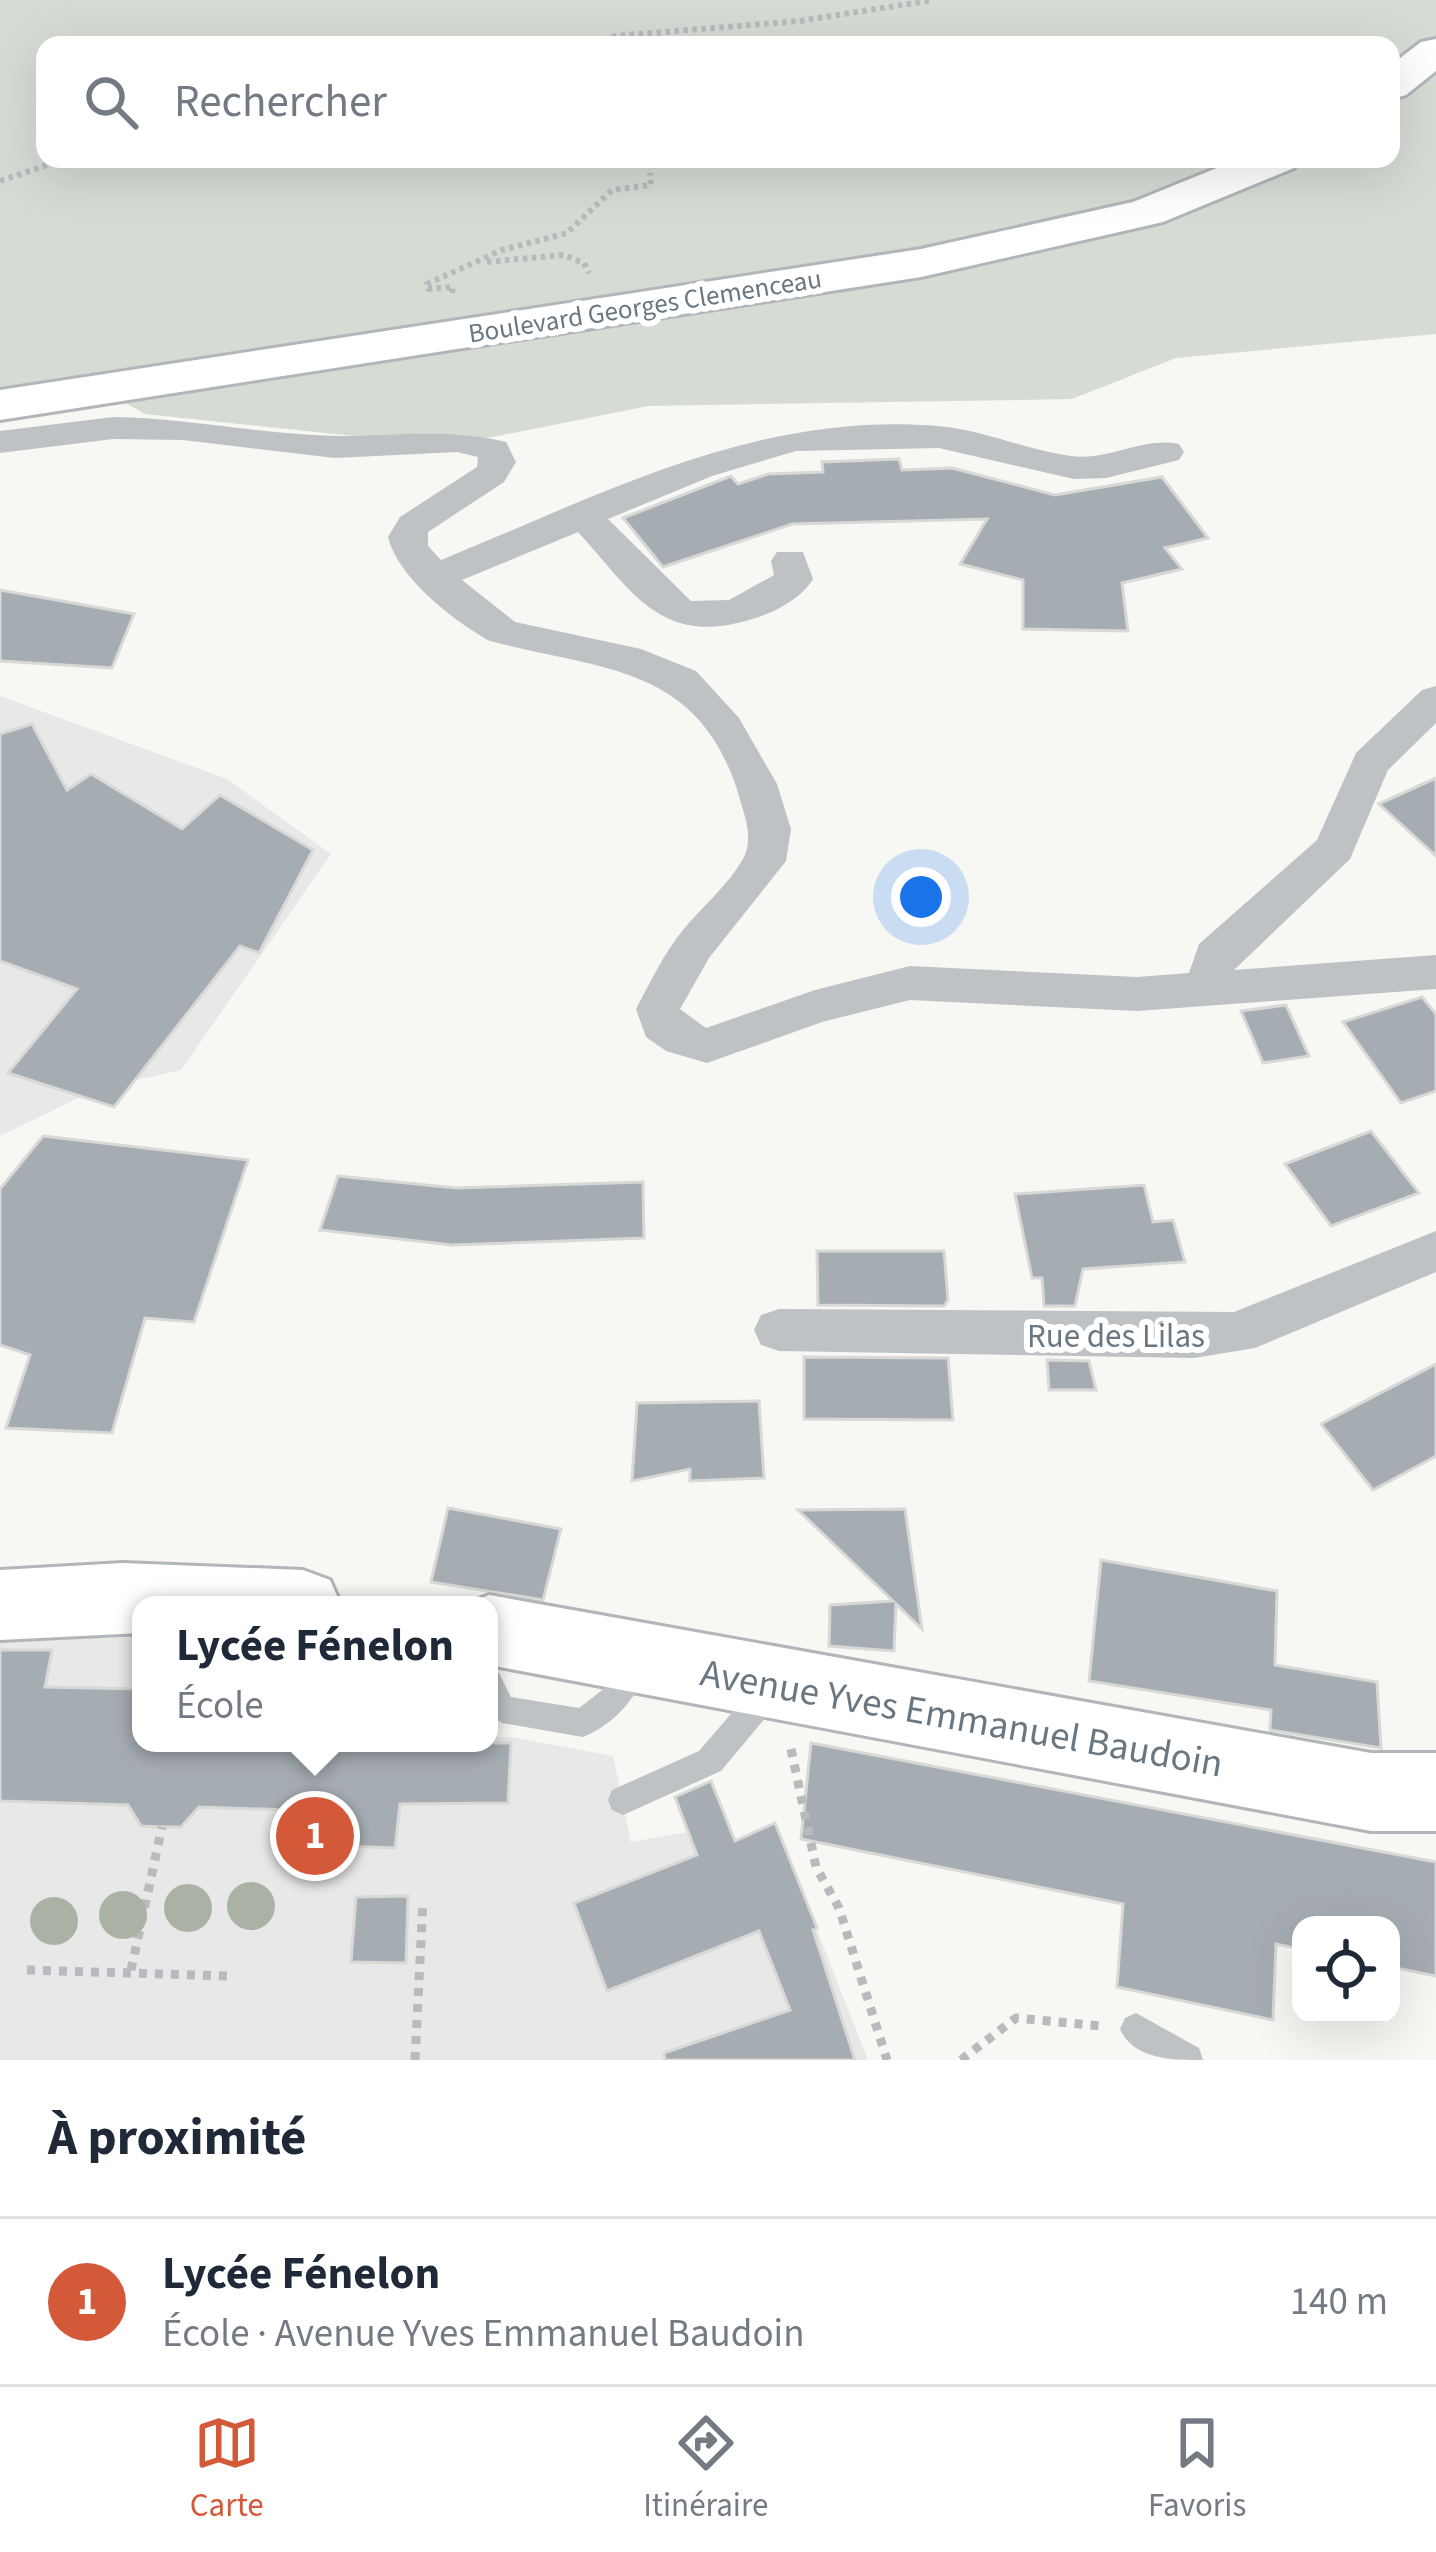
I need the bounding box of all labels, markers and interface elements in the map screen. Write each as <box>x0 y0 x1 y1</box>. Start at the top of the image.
search box <box>36 36 1400 168</box>
icon: search <box>78 69 144 135</box>
text: Rechercher <box>174 70 387 134</box>
street label: Boulevard Georges Clemenceau <box>466 259 825 354</box>
your location <box>891 867 951 927</box>
street label: Rue des Lilas <box>1027 1313 1205 1360</box>
popup <box>132 1596 498 1752</box>
text: Lycée Fénelon <box>176 1614 454 1678</box>
street label: Avenue Yves Emmanuel Baudoin <box>696 1645 1227 1793</box>
text: École <box>176 1678 263 1734</box>
pin: 1 <box>276 1791 354 1881</box>
map controls <box>1292 1916 1400 2024</box>
button: locate <box>1292 1916 1400 2024</box>
text: À proximité <box>48 2102 306 2174</box>
text: Lycée Fénelon <box>162 2242 440 2306</box>
text: 1 <box>77 2274 97 2330</box>
text: 140 m <box>1290 2274 1388 2330</box>
text: École · Avenue Yves Emmanuel Baudoin <box>162 2306 804 2362</box>
tab: Carte <box>190 2410 264 2529</box>
tab: Itinéraire <box>643 2410 768 2529</box>
tab: Favoris <box>1148 2410 1246 2529</box>

